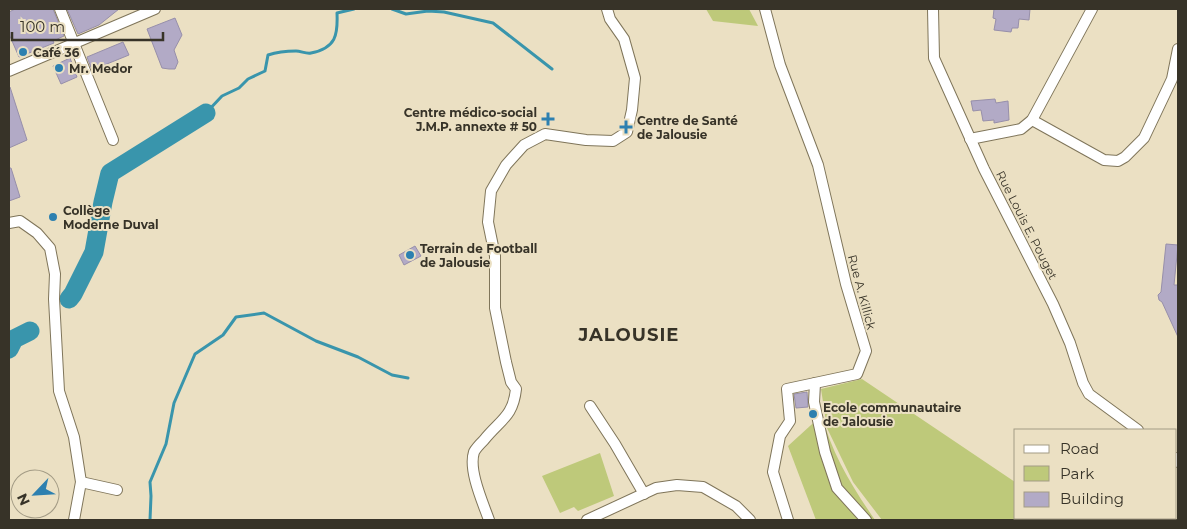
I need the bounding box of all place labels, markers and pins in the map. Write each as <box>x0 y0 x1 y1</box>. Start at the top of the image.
place label: Café 36 <box>33 45 80 60</box>
marker: Café 36 <box>17 46 29 58</box>
place label: Mr. Medor <box>69 61 132 76</box>
marker: Mr. Medor <box>53 62 65 74</box>
place label: Centre médico-social J.M.P. annexte # 50 <box>404 105 537 134</box>
marker: Centre médico-social J.M.P. annexte # 50 <box>541 112 555 126</box>
place label: Centre de Santé de Jalousie <box>637 113 738 142</box>
marker: Centre de Santé de Jalousie <box>619 120 633 134</box>
place label: Collège Moderne Duval <box>63 203 159 232</box>
marker: Collège Moderne Duval <box>47 211 59 223</box>
place label: Terrain de Football de Jalousie <box>420 241 537 270</box>
marker: Terrain de Football de Jalousie <box>404 249 416 261</box>
place label: Ecole communautaire de Jalousie <box>823 400 962 429</box>
marker: Ecole communautaire de Jalousie <box>807 408 819 420</box>

